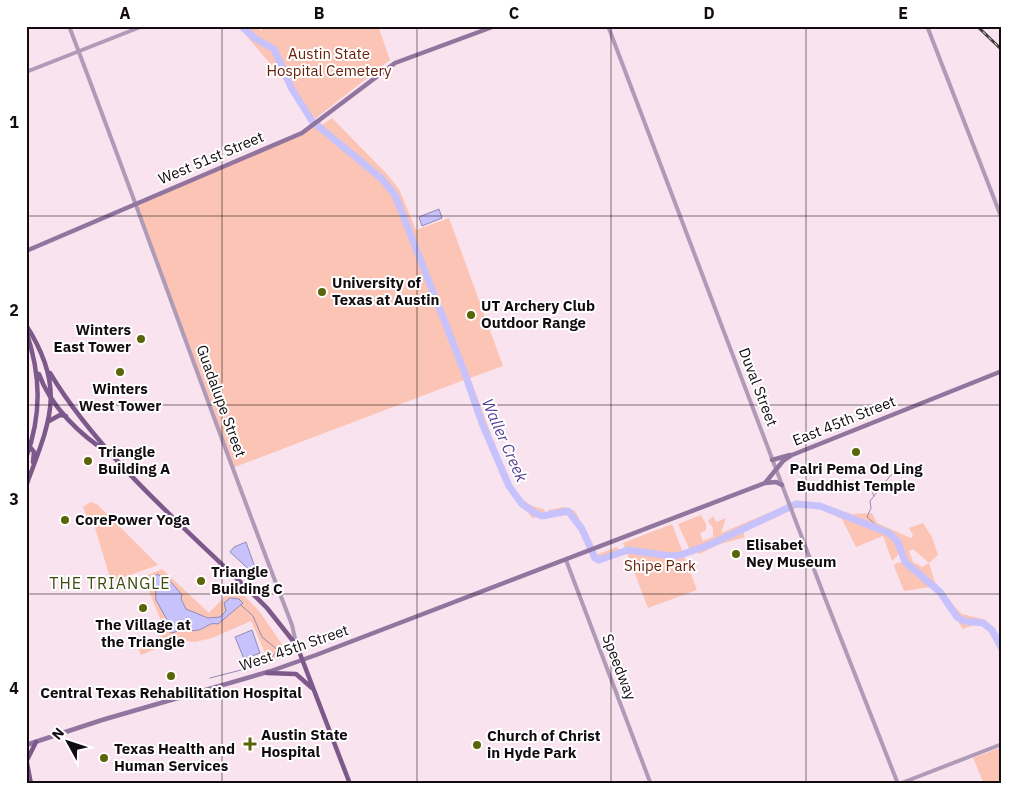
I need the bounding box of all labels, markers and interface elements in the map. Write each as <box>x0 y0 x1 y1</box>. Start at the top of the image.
text: A <box>120 3 131 23</box>
text: B <box>314 3 325 23</box>
text: C <box>509 3 519 23</box>
text: D <box>703 3 715 23</box>
text: E <box>898 3 908 23</box>
park label: Austin State Hospital Cemetery <box>266 44 392 80</box>
text: 1 <box>9 112 19 132</box>
street label: West 51st Street <box>155 127 266 188</box>
place label: University of Texas at Austin <box>332 273 439 309</box>
marker: University of Texas at Austin <box>316 286 328 298</box>
place label: UT Archery Club Outdoor Range <box>481 296 595 332</box>
text: 2 <box>9 300 19 320</box>
marker: UT Archery Club Outdoor Range <box>465 309 477 321</box>
place label: Winters East Tower <box>54 320 131 356</box>
marker: Winters East Tower <box>135 333 147 345</box>
street label: Guadalupe Street <box>192 342 251 459</box>
street label: Duval Street <box>735 345 782 429</box>
marker: Winters West Tower <box>114 366 126 378</box>
place label: Winters West Tower <box>79 379 161 415</box>
street label: East 45th Street <box>790 391 898 450</box>
water label: Waller Creek <box>478 395 533 485</box>
place label: Triangle Building A <box>98 442 170 478</box>
marker: Palri Pema Od Ling Buddhist Temple <box>850 446 862 458</box>
marker: Triangle Building A <box>82 455 94 467</box>
place label: Palri Pema Od Ling Buddhist Temple <box>790 459 923 495</box>
text: 3 <box>9 489 19 509</box>
place label: CorePower Yoga <box>75 510 191 529</box>
marker: CorePower Yoga <box>59 514 71 526</box>
place label: Elisabet Ney Museum <box>746 535 836 571</box>
marker: Elisabet Ney Museum <box>730 548 742 560</box>
park label: Shipe Park <box>624 556 696 575</box>
place label: Triangle Building C <box>211 562 283 598</box>
district label: THE TRIANGLE <box>49 573 171 593</box>
marker: Triangle Building C <box>195 575 207 587</box>
marker: The Village at the Triangle <box>137 602 149 614</box>
place label: The Village at the Triangle <box>95 615 191 651</box>
street label: West 45th Street <box>237 620 351 675</box>
street label: Speedway <box>598 631 641 703</box>
marker: Central Texas Rehabilitation Hospital <box>165 670 177 682</box>
text: 4 <box>9 678 19 698</box>
place label: Central Texas Rehabilitation Hospital <box>40 683 302 702</box>
north arrow <box>42 718 92 768</box>
text: N <box>48 724 68 743</box>
place label: Austin State Hospital <box>261 725 348 761</box>
place label: Church of Christ in Hyde Park <box>487 726 601 762</box>
marker: Austin State Hospital <box>243 737 257 751</box>
place label: Texas Health and Human Services <box>114 739 235 775</box>
marker: Church of Christ in Hyde Park <box>471 739 483 751</box>
marker: Texas Health and Human Services <box>98 752 110 764</box>

